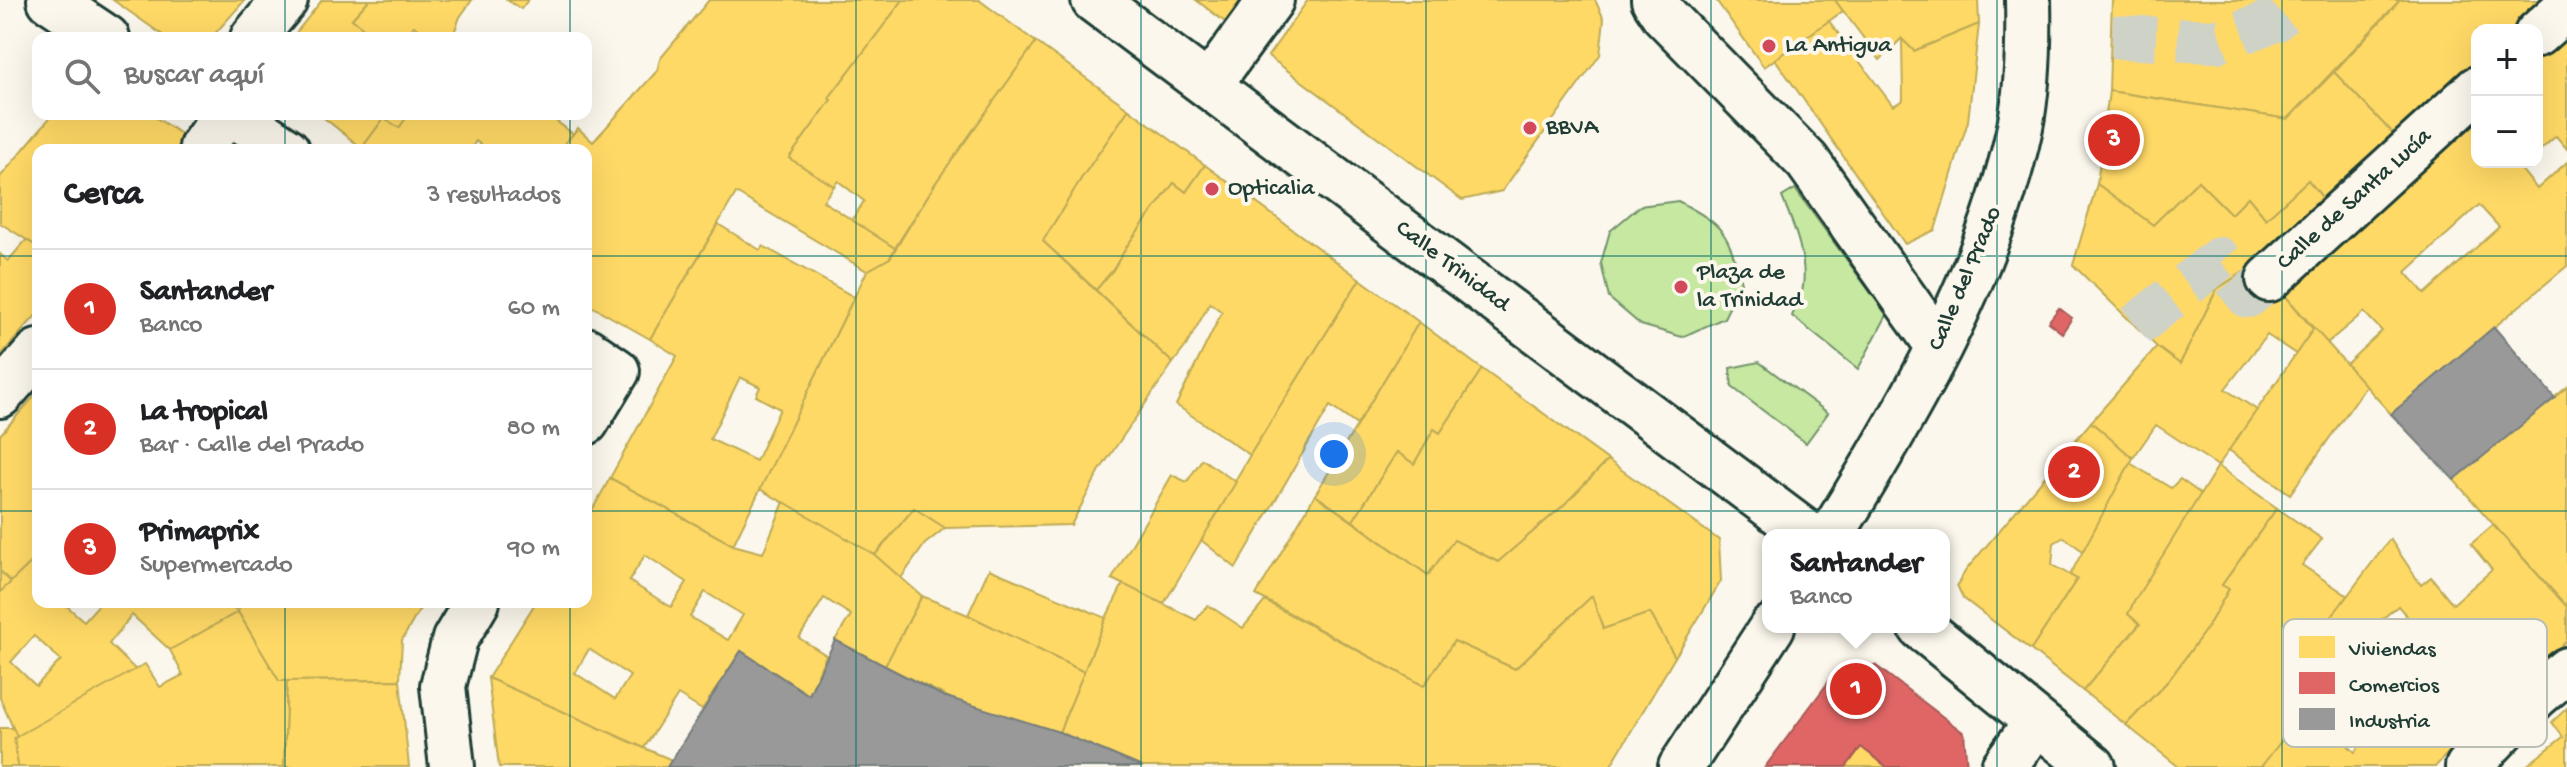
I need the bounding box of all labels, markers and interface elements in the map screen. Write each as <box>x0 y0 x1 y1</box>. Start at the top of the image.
map controls <box>2471 24 2543 168</box>
button: + <box>2471 24 2543 96</box>
search box <box>32 32 592 120</box>
place label: La Antigua <box>1785 32 1892 61</box>
marker: La Antigua <box>1760 37 1778 55</box>
icon: search <box>60 54 104 98</box>
text: Buscar aquí <box>124 59 264 94</box>
button: − <box>2471 96 2543 168</box>
pin: 3 <box>2088 110 2140 170</box>
place label: BBVA <box>1545 114 1600 143</box>
marker: BBVA <box>1521 119 1539 137</box>
street label: Calle de Santa Lucía <box>2272 122 2439 277</box>
place label: Opticalia <box>1228 175 1315 204</box>
text: Cerca <box>64 176 142 216</box>
marker: Opticalia <box>1203 180 1221 198</box>
text: 3 resultados <box>427 181 560 212</box>
street label: Calle del Prado <box>1923 202 2009 356</box>
street label: Calle Trinidad <box>1389 215 1517 321</box>
place label: Plaza de la Trinidad <box>1696 259 1804 316</box>
text: Santander <box>140 276 272 311</box>
marker: Plaza de la Trinidad <box>1672 278 1690 296</box>
text: 1 <box>85 294 95 325</box>
text: 60 m <box>507 294 560 325</box>
text: Banco <box>140 311 202 342</box>
text: La tropical <box>140 396 268 431</box>
text: 2 <box>84 414 96 445</box>
text: 80 m <box>506 414 560 445</box>
text: Bar · Calle del Prado <box>140 431 364 462</box>
your location <box>1314 434 1354 474</box>
pin: 2 <box>2048 442 2100 502</box>
text: Primaprix <box>140 516 259 551</box>
popup <box>1762 529 1950 633</box>
text: 3 <box>83 534 97 565</box>
text: 90 m <box>508 534 560 565</box>
text: Santander <box>1790 548 1922 583</box>
text: Supermercado <box>140 551 293 582</box>
text: Banco <box>1790 583 1853 614</box>
legend <box>2283 619 2547 747</box>
text: Viviendas <box>2348 638 2436 664</box>
pin: 1 <box>1830 659 1882 719</box>
text: Comercios <box>2349 674 2440 700</box>
text: Industria <box>2349 710 2431 736</box>

